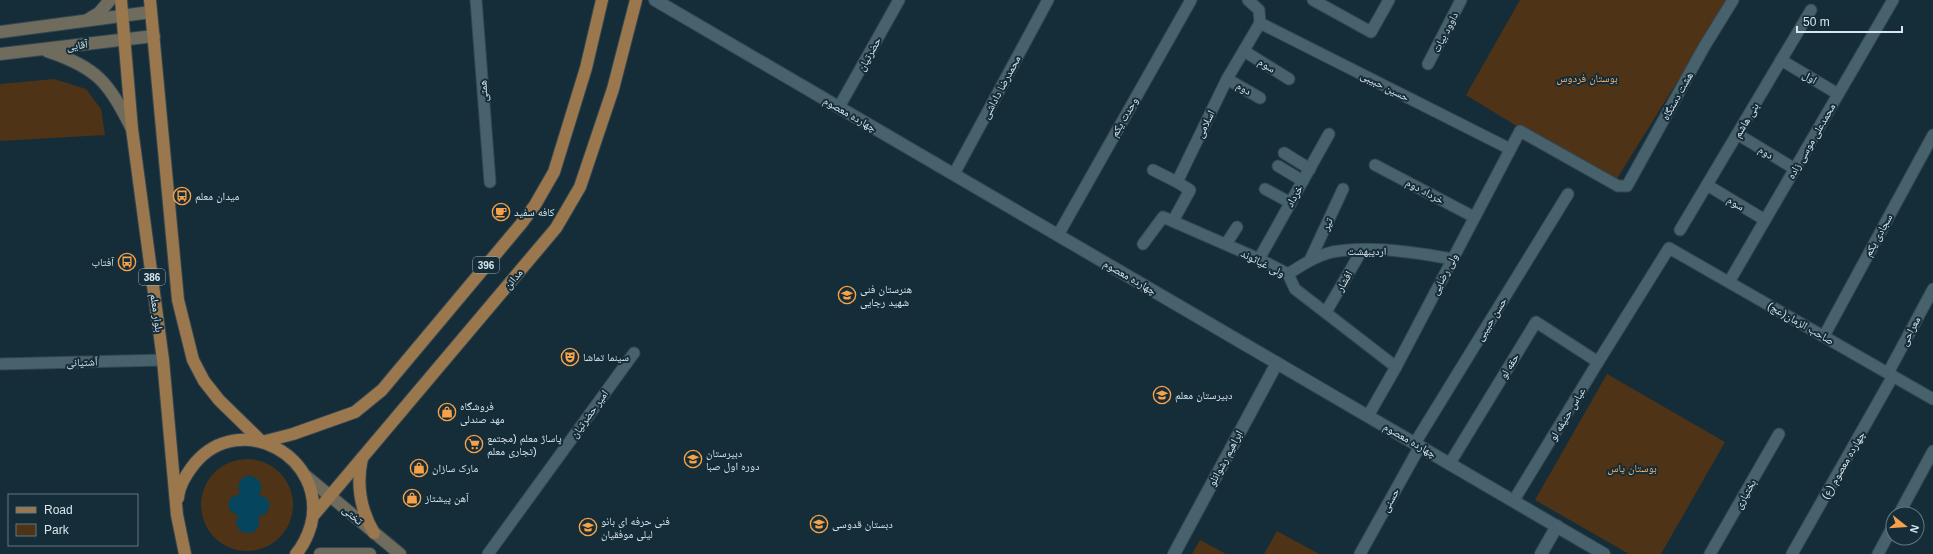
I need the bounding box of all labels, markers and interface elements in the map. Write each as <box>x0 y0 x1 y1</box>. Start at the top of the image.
scale bar <box>1797 8 1902 34</box>
street label: داوود بیات <box>1430 10 1461 54</box>
text: 50 m <box>1803 15 1830 29</box>
street label: حضرتیان <box>855 35 884 74</box>
street label: آقایی <box>66 38 89 53</box>
street label: محمدرضا داداشی <box>979 53 1024 121</box>
street label: سوم <box>1256 55 1278 76</box>
street label: اول <box>1800 68 1819 87</box>
street label: حسین حبیبی <box>1358 69 1411 104</box>
street label: هشت دستگاه <box>1659 70 1695 122</box>
park label: بوستان فردوس <box>1556 72 1618 85</box>
street label: همتی <box>476 79 491 102</box>
street label: دوم <box>1234 79 1254 98</box>
street label: چهارده معصوم <box>821 94 879 135</box>
street label: وحدت یکم <box>1108 95 1142 140</box>
street label: بنی هاشم <box>1731 101 1763 141</box>
street label: محمدعلی موسی زاده <box>1785 101 1838 181</box>
street label: اسلامی <box>1193 108 1218 140</box>
street label: دوم <box>1756 143 1776 162</box>
street label: خرداد دوم <box>1403 176 1446 207</box>
street label: خرداد <box>1283 183 1305 209</box>
bus stop icon: میدان معلم <box>172 186 192 206</box>
place label: میدان معلم <box>195 190 239 204</box>
street label: سوم <box>1725 193 1747 214</box>
cafe icon: کافه سفید <box>491 202 511 222</box>
place label: کافه سفید <box>514 206 555 218</box>
street label: سجادی یکم <box>1862 212 1896 259</box>
street label: تیر <box>1319 215 1336 233</box>
street label: اردیبهشت <box>1348 245 1386 257</box>
street label: ولی غیاثوند <box>1239 247 1287 280</box>
street label: ولی رضایی <box>1428 251 1461 297</box>
bus stop icon: آفتاب <box>117 252 137 272</box>
place label: آفتاب <box>92 256 114 268</box>
road number: 396 <box>473 257 499 273</box>
street label: چهارده معصوم <box>1101 257 1159 298</box>
street label: مدائن <box>501 267 526 292</box>
road number: 386 <box>139 269 165 285</box>
street label: افشار <box>1333 269 1355 294</box>
place label: هنرستان فنی شهید رجایی <box>860 283 913 309</box>
school or university icon: هنرستان فنی شهید رجایی <box>837 285 857 305</box>
street label: بلوار معلم <box>146 293 166 333</box>
street label: حسن حبیبی <box>1473 295 1510 343</box>
street label: صاحب الزمان(عج) <box>1765 299 1836 348</box>
street label: معراحی <box>1897 314 1924 348</box>
theatre icon: سینما تماشا <box>560 347 580 367</box>
place label: سینما تماشا <box>583 351 629 363</box>
street label: حقه لو <box>1497 351 1521 381</box>
street label: آشتیانی <box>66 355 98 370</box>
school or university icon: دبیرستان معلم <box>1152 385 1172 405</box>
street label: عباس حنیفه لو <box>1546 385 1589 443</box>
street label: امیر حضرتیان <box>568 388 611 441</box>
place label: دبیرستان معلم <box>1175 389 1233 403</box>
place label: فروشگاه مهد صندلی <box>460 400 504 426</box>
shop icon: فروشگاه مهد صندلی <box>437 402 457 422</box>
street label: چهارده معصوم <box>1381 420 1439 461</box>
street label: ابراهیم رشوانلو <box>1205 428 1246 489</box>
street label: چهارده معصوم (ع) <box>1819 429 1868 501</box>
place label: پاساژ معلم (مجتمع تجاری معلم) <box>487 432 562 459</box>
supermarket icon: پاساژ معلم (مجتمع تجاری معلم) <box>464 434 484 454</box>
place label: دبیرستان دوره اول صبا <box>706 447 760 473</box>
school or university icon: دبیرستان دوره اول صبا <box>683 449 703 469</box>
shop icon: مارک سازان <box>409 458 429 478</box>
place label: مارک سازان <box>432 462 478 475</box>
park label: بوستان یاس <box>1607 462 1657 475</box>
street label: بختیاری <box>1732 477 1759 511</box>
street label: حسنی <box>1379 486 1402 514</box>
shop icon: آهن پیشتاز <box>402 488 422 508</box>
place label: آهن پیشتاز <box>424 492 469 505</box>
legend <box>8 494 138 546</box>
text: Road <box>44 503 73 517</box>
street label: تختی <box>340 503 366 528</box>
north arrow <box>1885 506 1925 546</box>
school or university icon: دبستان قدوسی <box>809 514 829 534</box>
place label: فنی حرفه ای بانو لیلی موفقیان <box>601 515 670 541</box>
school or university icon: فنی حرفه ای بانو لیلی موفقیان <box>578 517 598 537</box>
place label: دبستان قدوسی <box>832 518 893 531</box>
text: Park <box>44 523 70 537</box>
text: N <box>1908 523 1921 535</box>

